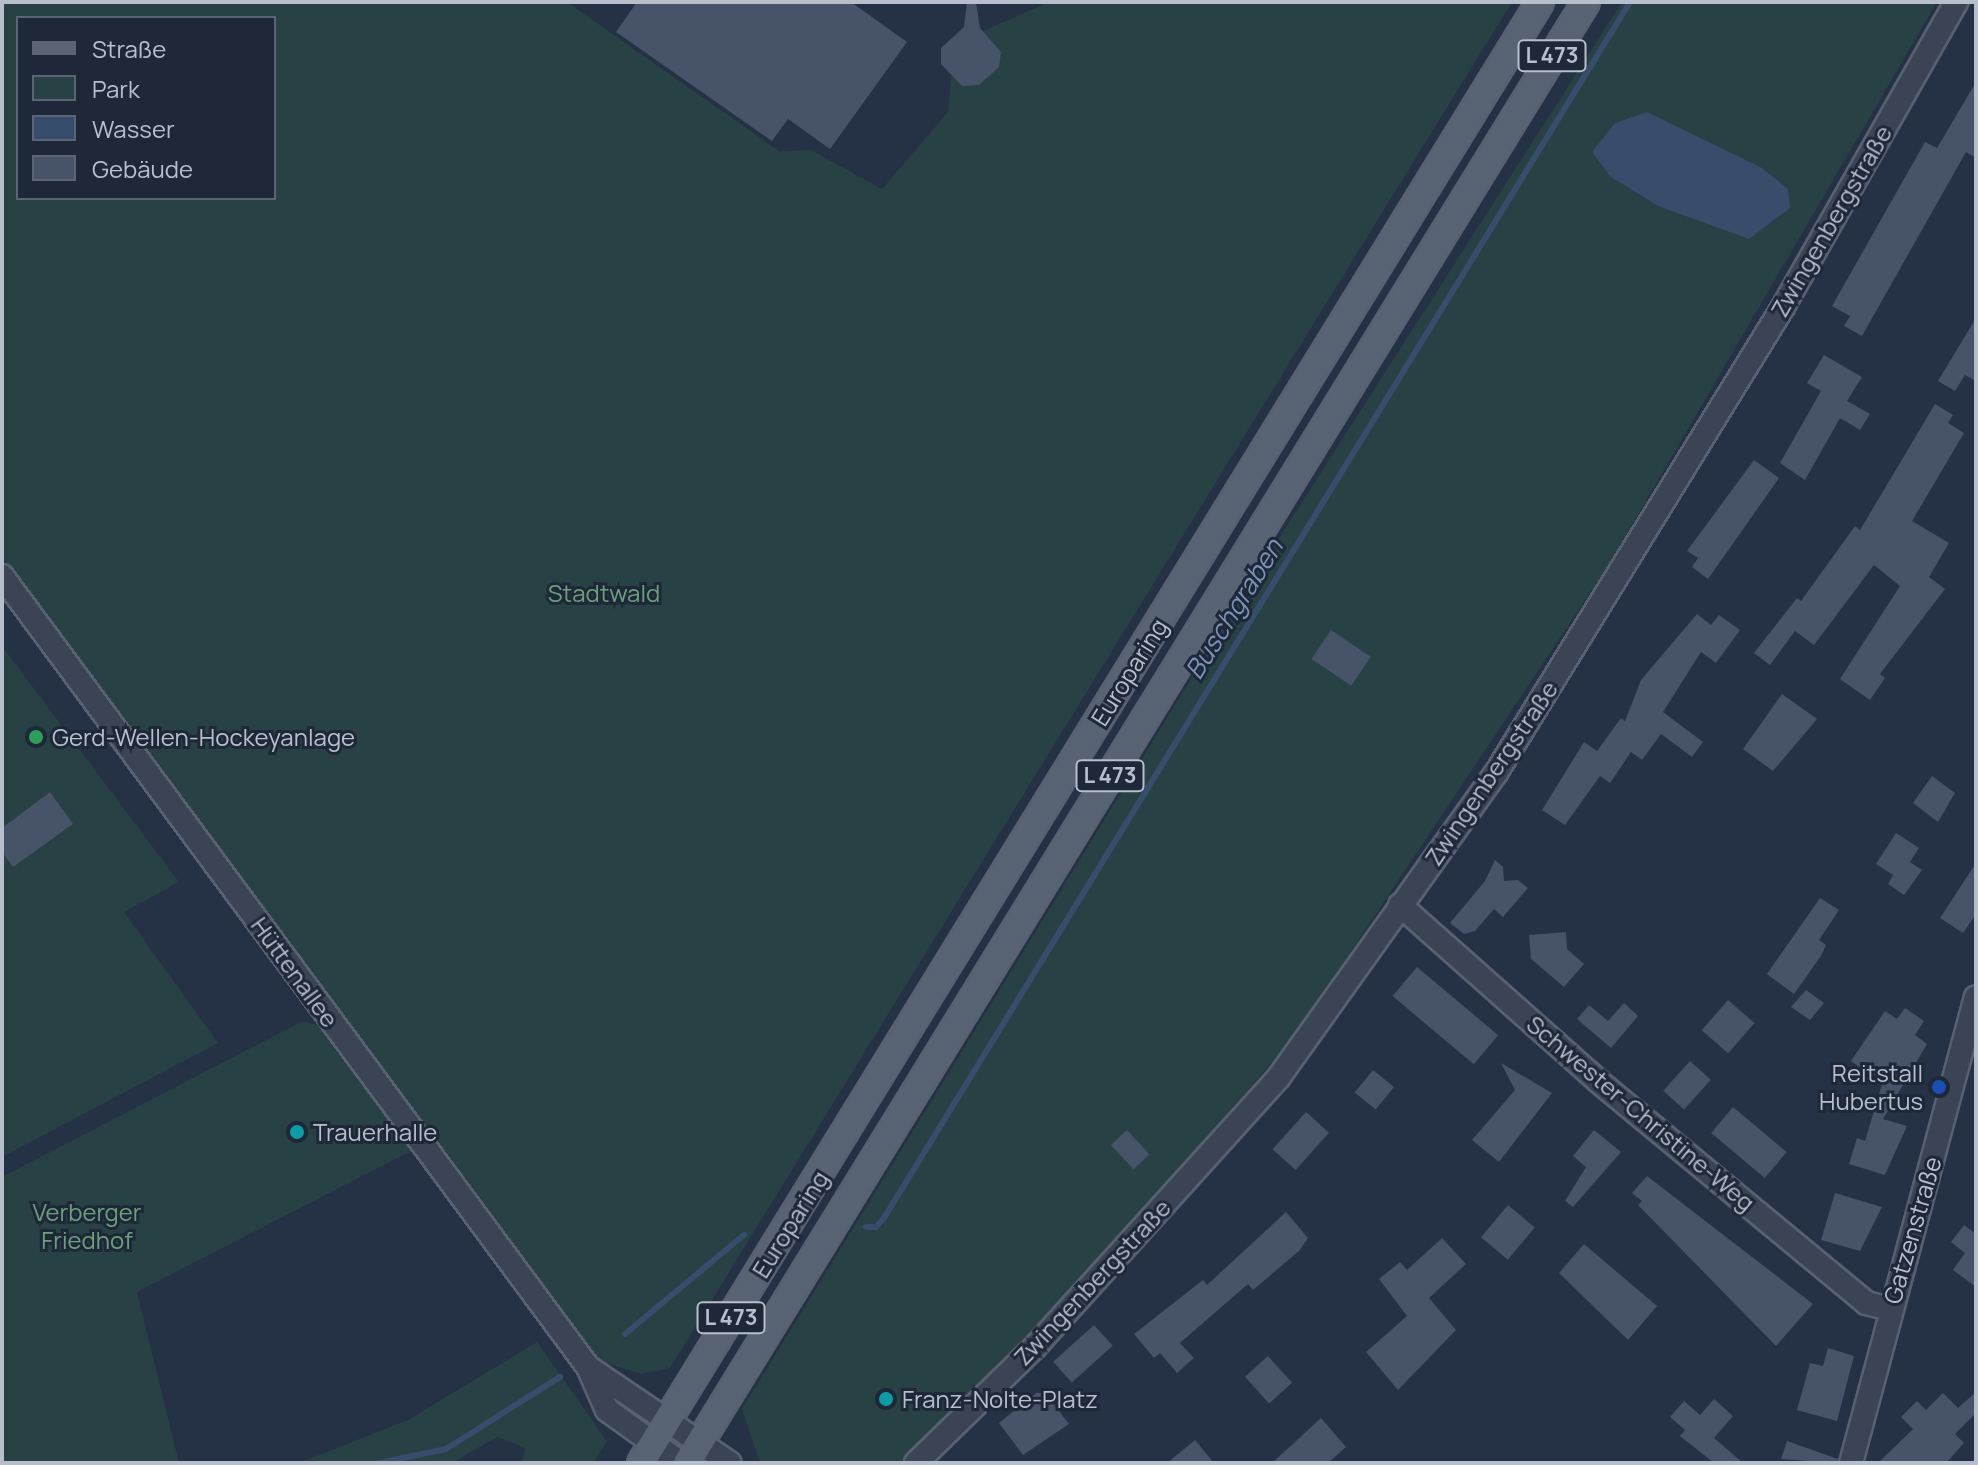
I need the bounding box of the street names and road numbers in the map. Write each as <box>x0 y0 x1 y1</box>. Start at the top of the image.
road number: L 473 <box>1516 38 1588 74</box>
street label: Zwingenbergstraße <box>1764 120 1898 322</box>
street label: Europaring <box>1085 613 1173 731</box>
street label: Zwingenbergstraße <box>1419 675 1563 871</box>
road number: L 473 <box>1074 758 1146 794</box>
street label: Hüttenallee <box>245 911 345 1033</box>
street label: Schwester-Christine-Weg <box>1521 1009 1761 1217</box>
street label: Gatzenstraße <box>1877 1153 1947 1307</box>
street label: Europaring <box>746 1165 834 1283</box>
street label: Zwingenbergstraße <box>1008 1193 1176 1371</box>
road number: L 473 <box>695 1300 767 1336</box>

